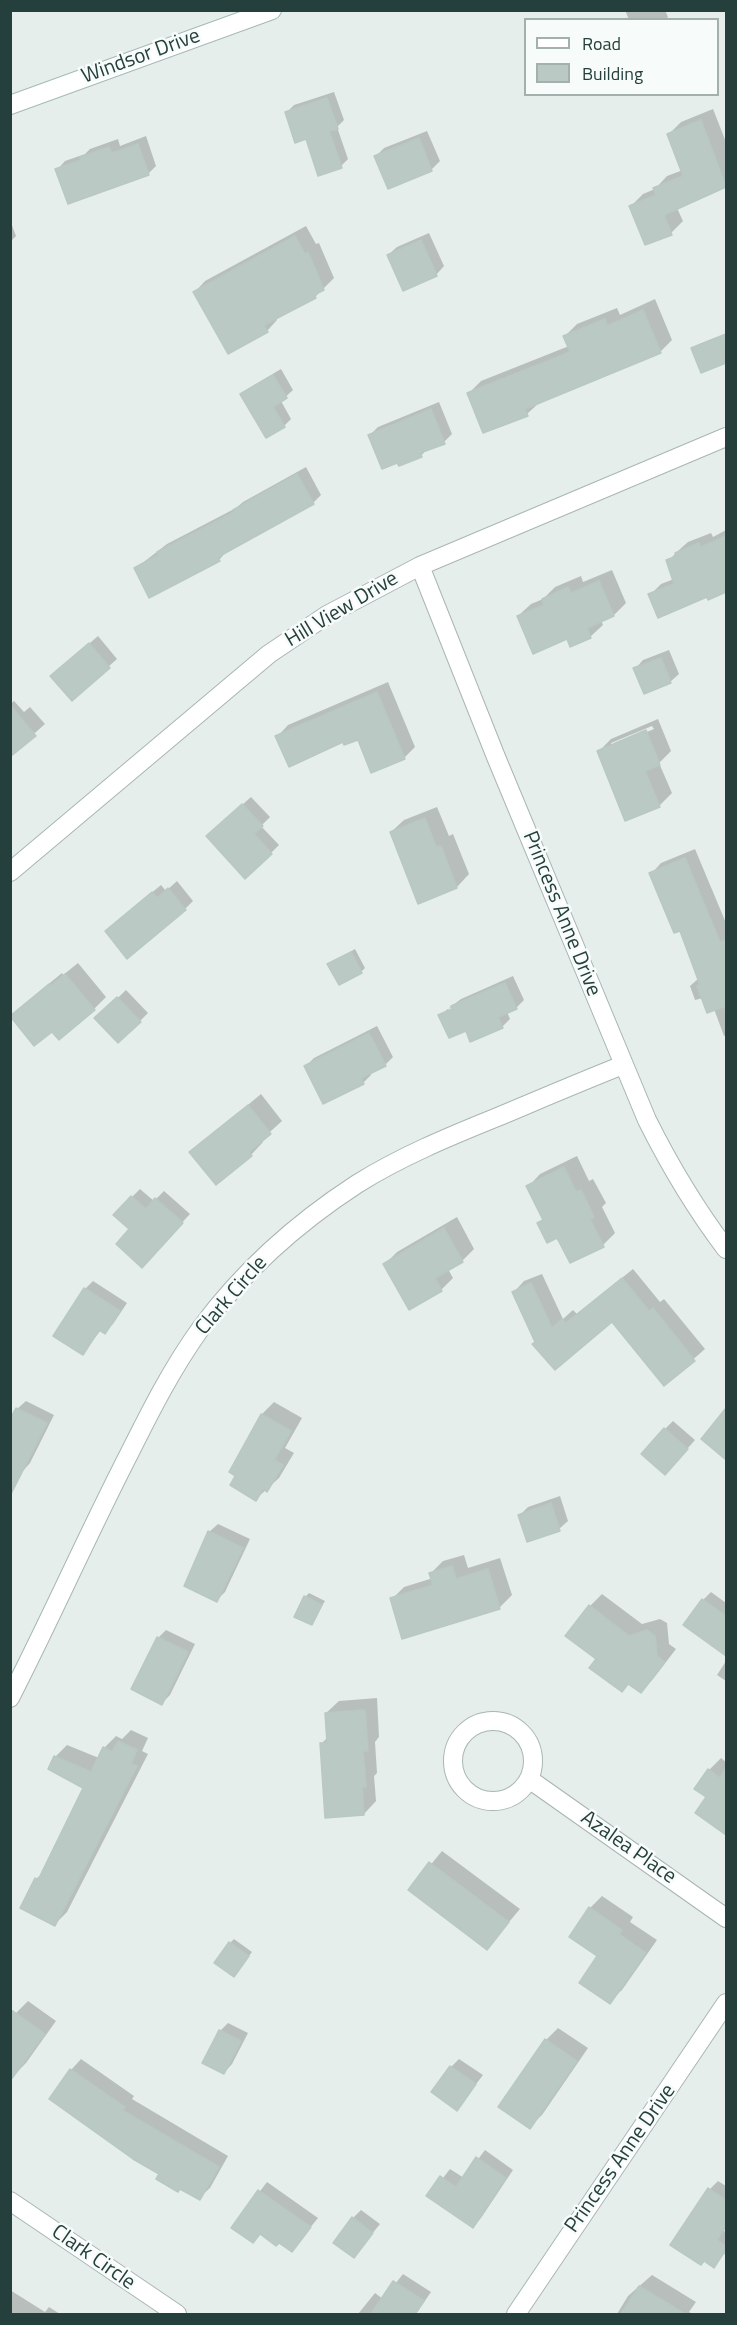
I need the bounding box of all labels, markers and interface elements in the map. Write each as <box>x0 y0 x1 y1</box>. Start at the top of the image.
legend <box>524 18 719 96</box>
street label: Windsor Drive <box>78 24 204 90</box>
text: Road <box>582 30 621 57</box>
text: Building <box>582 60 643 87</box>
street label: Hill View Drive <box>281 567 403 653</box>
street label: Princess Anne Drive <box>516 828 606 1000</box>
street label: Clark Circle <box>191 1251 273 1341</box>
street label: Azalea Place <box>575 1806 681 1890</box>
street label: Princess Anne Drive <box>560 2080 682 2238</box>
street label: Clark Circle <box>46 2220 140 2296</box>

